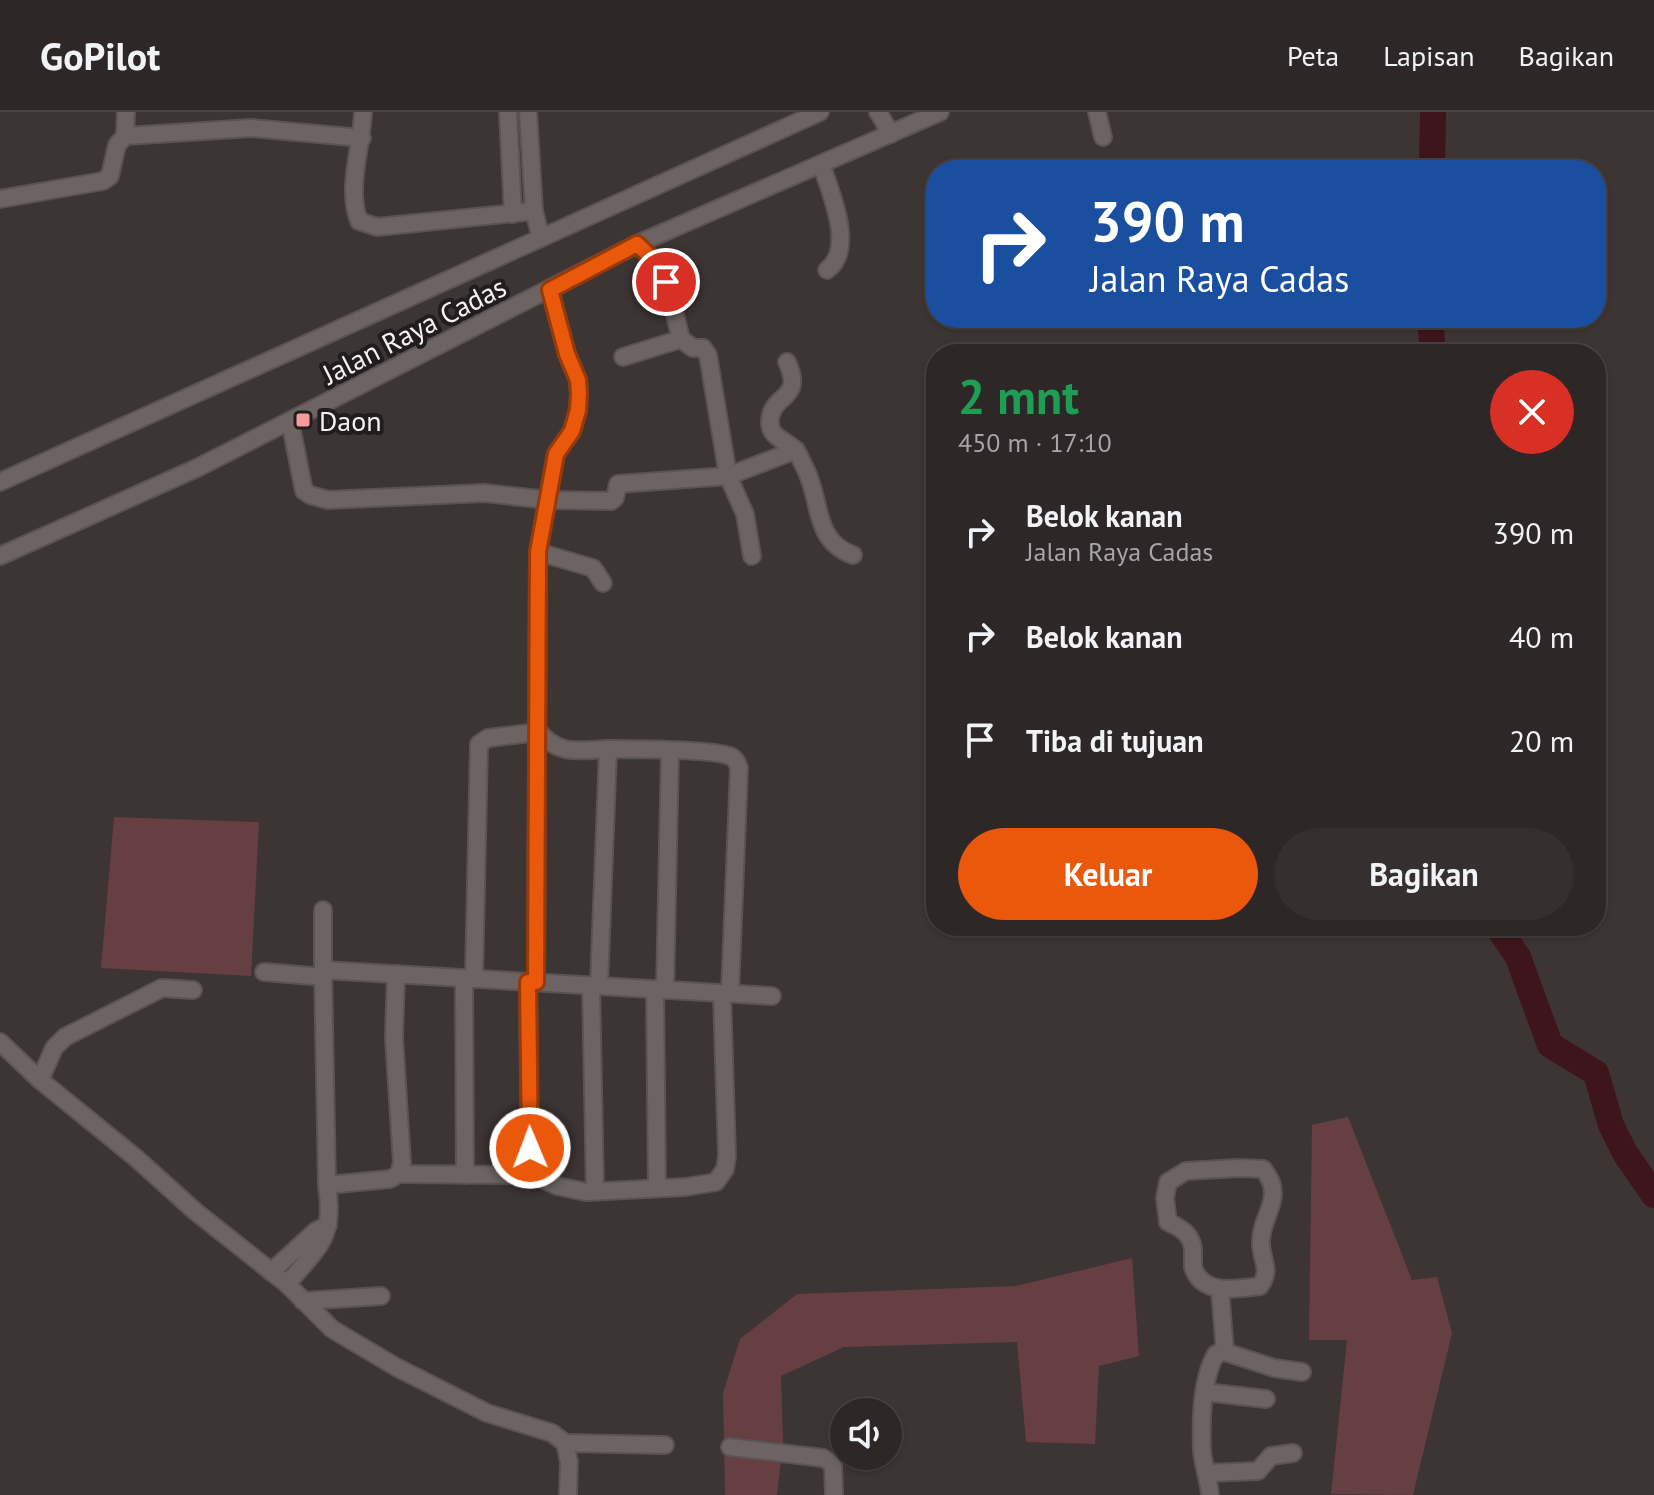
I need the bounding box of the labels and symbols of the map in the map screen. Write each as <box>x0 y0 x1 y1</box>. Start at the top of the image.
pin <box>632 248 700 316</box>
street label: Jalan Raya Cadas <box>315 268 512 393</box>
place label: Daon <box>319 402 382 439</box>
marker: Daon <box>294 411 312 429</box>
position arrow <box>488 1106 572 1190</box>

